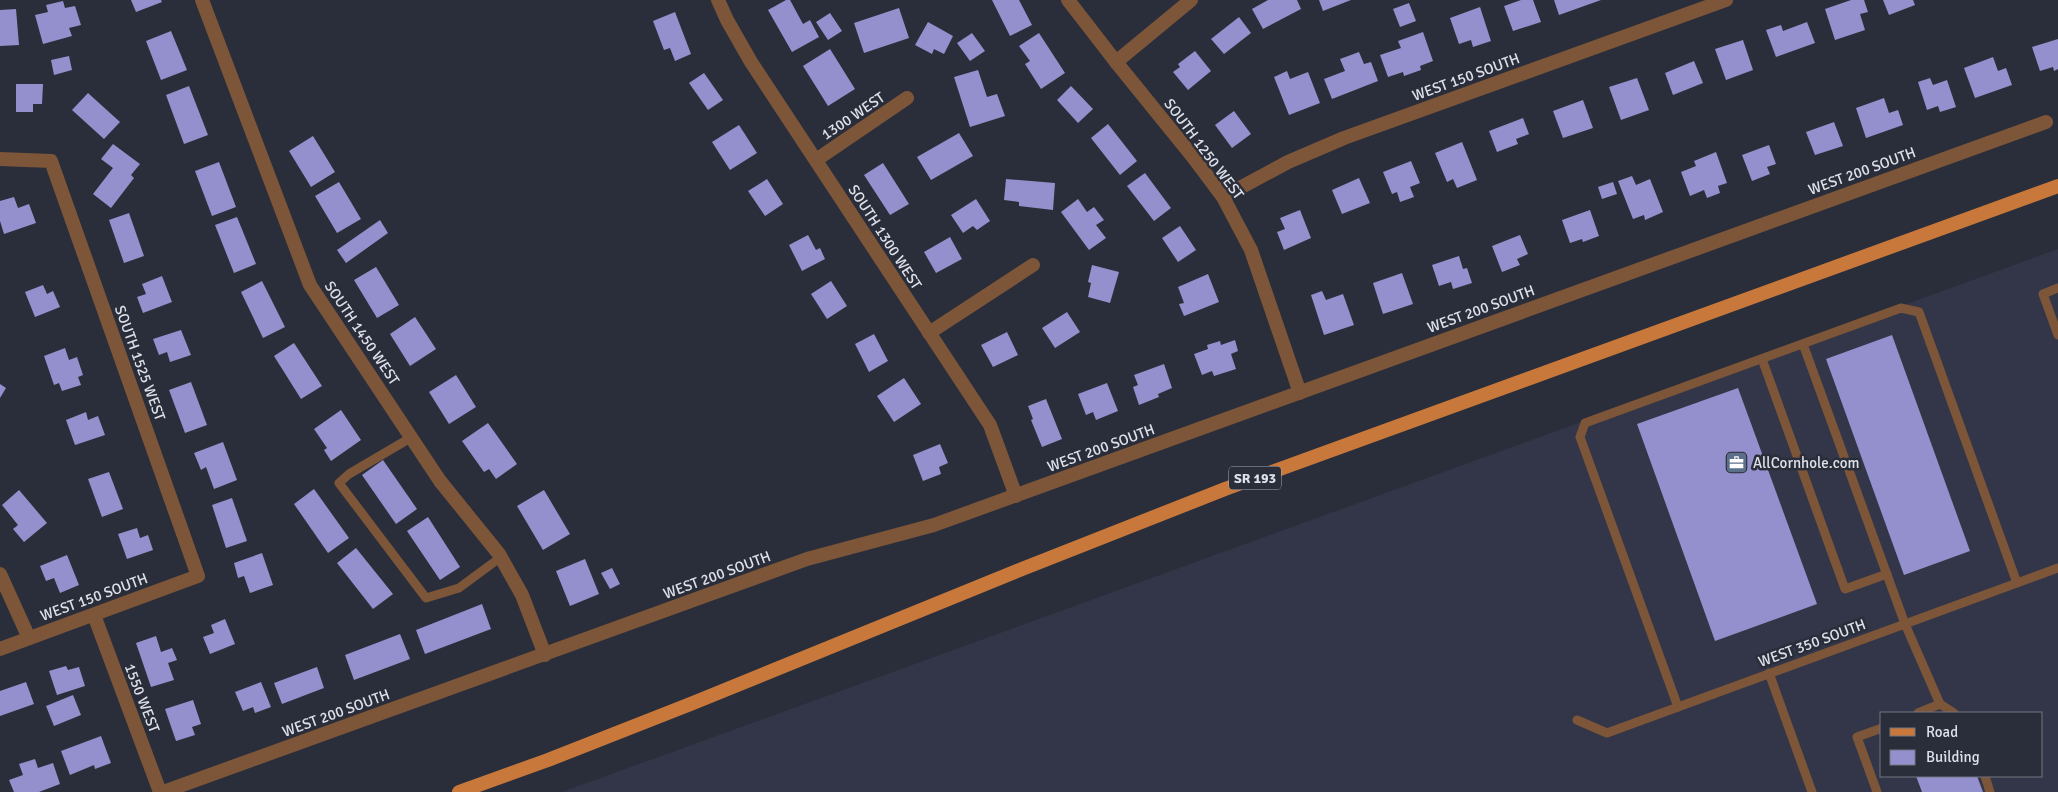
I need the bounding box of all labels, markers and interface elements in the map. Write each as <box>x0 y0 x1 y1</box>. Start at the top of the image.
street label: WEST 150 SOUTH <box>1410 49 1522 105</box>
street label: 1300 WEST <box>818 88 888 144</box>
street label: SOUTH 1250 WEST <box>1160 95 1248 203</box>
street label: WEST 200 SOUTH <box>1806 143 1918 199</box>
street label: SOUTH 1300 WEST <box>844 181 926 293</box>
street label: SOUTH 1450 WEST <box>321 278 404 389</box>
street label: WEST 200 SOUTH <box>1425 281 1537 337</box>
street label: SOUTH 1525 WEST <box>111 303 169 424</box>
street label: WEST 200 SOUTH <box>1045 420 1157 476</box>
office icon: AllCornhole.com <box>1725 451 1749 475</box>
place label: AllCornhole.com <box>1753 454 1860 472</box>
road number: SR 193 <box>1229 466 1281 489</box>
street label: WEST 200 SOUTH <box>661 547 773 603</box>
street label: WEST 150 SOUTH <box>38 569 150 625</box>
street label: WEST 350 SOUTH <box>1756 615 1868 671</box>
street label: 1550 WEST <box>121 661 164 736</box>
street label: WEST 200 SOUTH <box>280 685 392 741</box>
legend <box>1880 712 2043 777</box>
text: Road <box>1926 723 1958 741</box>
text: Building <box>1926 748 1980 766</box>

